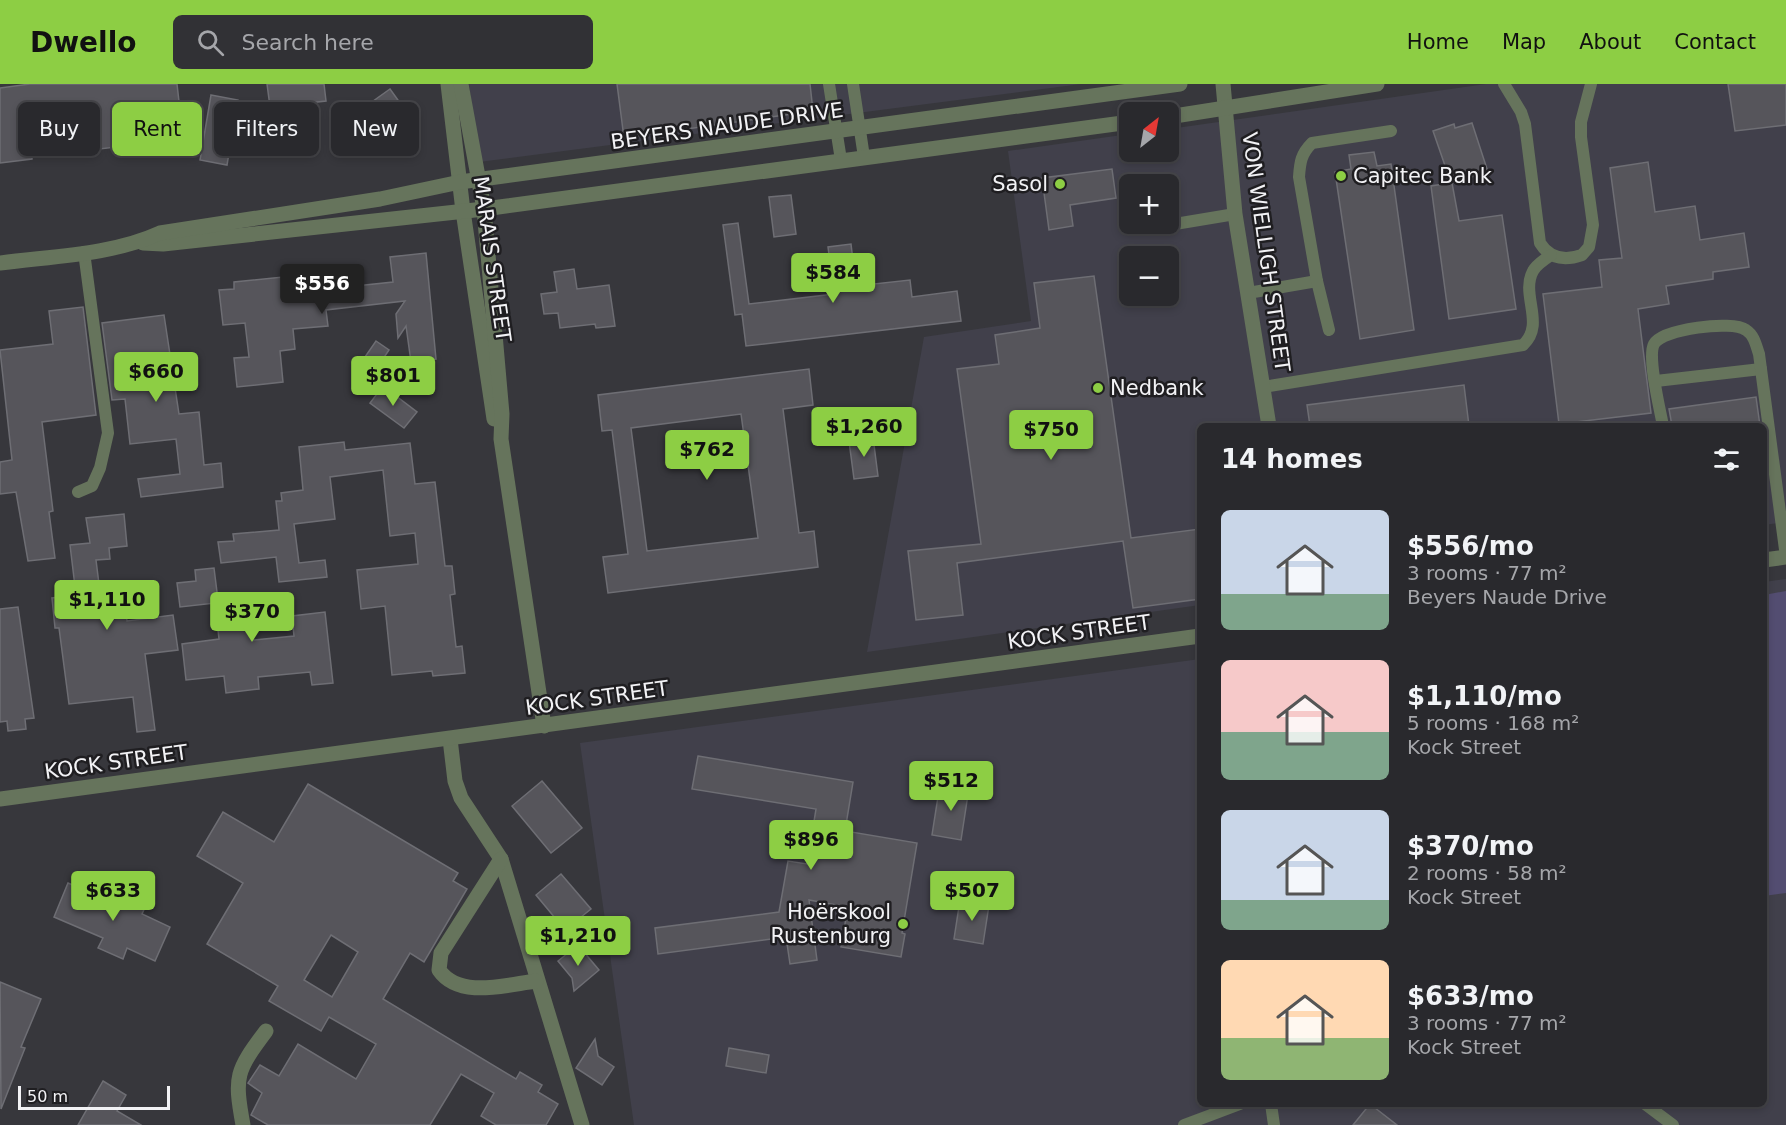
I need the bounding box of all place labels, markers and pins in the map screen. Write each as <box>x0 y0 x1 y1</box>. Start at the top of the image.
place label: Capitec Bank <box>1353 164 1493 188</box>
marker: Capitec Bank <box>1334 169 1348 183</box>
place label: Sasol <box>992 172 1048 196</box>
marker: Sasol <box>1053 177 1067 191</box>
pin: $584 <box>797 253 869 304</box>
pin: $556 <box>286 264 358 315</box>
pin: $660 <box>120 352 192 403</box>
pin: $801 <box>357 356 429 407</box>
place label: Nedbank <box>1110 376 1204 400</box>
marker: Nedbank <box>1091 381 1105 395</box>
pin: $1,260 <box>815 407 913 458</box>
pin: $750 <box>1015 410 1087 461</box>
pin: $762 <box>671 430 743 481</box>
pin: $1,110 <box>58 580 156 631</box>
pin: $370 <box>216 592 288 643</box>
pin: $512 <box>915 761 987 812</box>
pin: $896 <box>775 820 847 871</box>
pin: $633 <box>77 871 149 922</box>
pin: $507 <box>936 871 1008 922</box>
place label: Hoërskool Rustenburg <box>770 900 891 948</box>
pin: $1,210 <box>529 916 627 967</box>
marker: Hoërskool Rustenburg <box>896 917 910 931</box>

